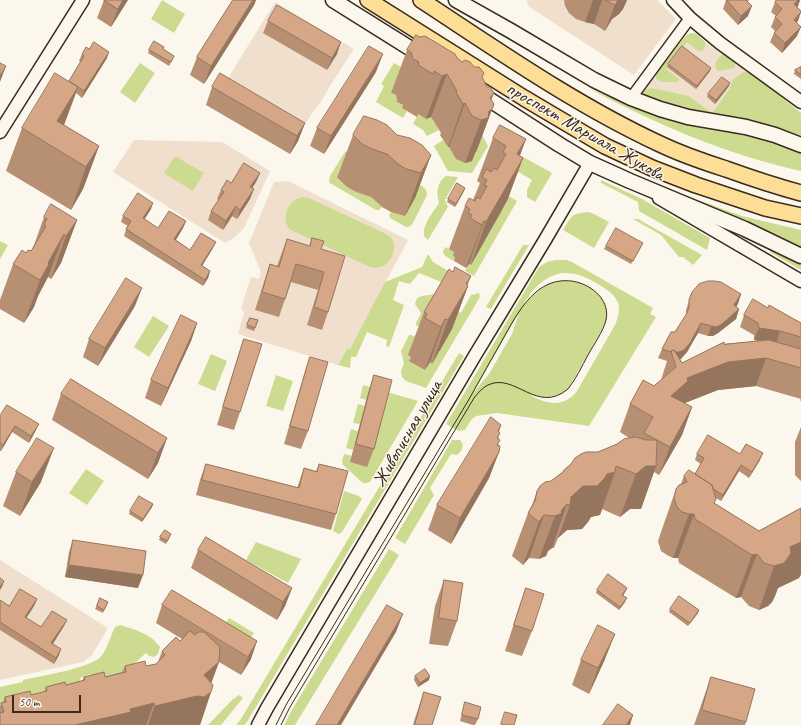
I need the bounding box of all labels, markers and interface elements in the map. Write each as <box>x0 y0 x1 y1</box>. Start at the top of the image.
street label: проспект Маршала Жукова <box>502 77 668 187</box>
street label: Живописная улица <box>368 377 448 491</box>
scale bar <box>14 687 83 713</box>
text: 50 m <box>19 694 39 710</box>

